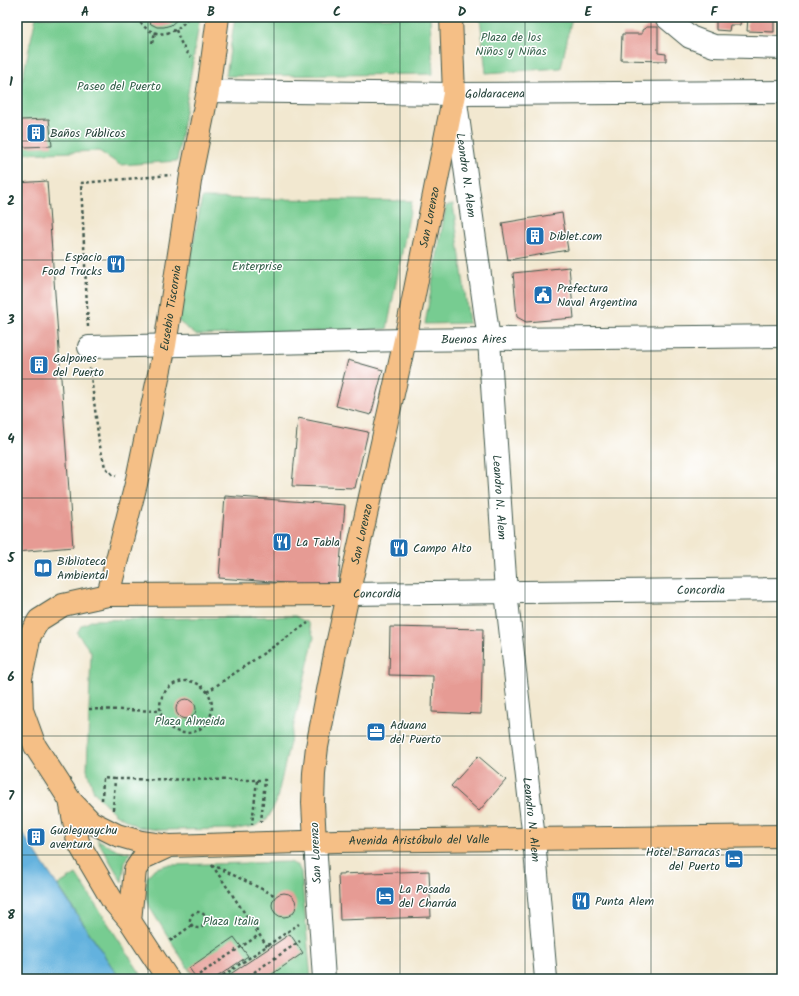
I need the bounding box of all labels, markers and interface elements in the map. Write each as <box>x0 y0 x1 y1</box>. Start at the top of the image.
text: A <box>81 2 89 23</box>
text: B <box>207 2 215 23</box>
text: C <box>333 2 341 23</box>
text: D <box>458 2 467 23</box>
text: E <box>584 2 592 23</box>
text: F <box>710 2 718 23</box>
park label: Plaza de los Niños y Niñas <box>475 28 547 61</box>
text: 1 <box>9 72 13 93</box>
park label: Paseo del Puerto <box>77 77 161 96</box>
street label: Goldaracena <box>465 84 525 103</box>
building icon: Baños Públicos <box>25 122 47 144</box>
place label: Baños Públicos <box>50 124 125 143</box>
street label: Leandro N. Alem <box>451 132 481 219</box>
street label: San Lorenzo <box>414 185 445 249</box>
text: 2 <box>7 191 15 212</box>
building icon: Diblet.com <box>524 225 546 247</box>
place label: Diblet.com <box>549 227 603 246</box>
place label: Espacio Food Trucks <box>42 248 102 281</box>
restaurant icon: Espacio Food Trucks <box>105 253 127 275</box>
park label: Enterprise <box>232 257 283 276</box>
street label: Eusebio Tiscornia <box>154 263 187 353</box>
place label: Prefectura Naval Argentina <box>557 279 638 312</box>
public building icon: Prefectura Naval Argentina <box>532 284 554 306</box>
text: 3 <box>6 310 15 331</box>
street label: Buenos Aires <box>441 329 507 349</box>
place label: Galpones del Puerto <box>53 349 104 382</box>
building icon: Galpones del Puerto <box>28 354 50 376</box>
text: 4 <box>7 429 15 450</box>
street label: Leandro N. Alem <box>487 454 512 541</box>
street label: San Lorenzo <box>346 502 378 566</box>
restaurant icon: La Tabla <box>271 531 293 553</box>
place label: La Tabla <box>296 533 340 552</box>
restaurant icon: Campo Alto <box>388 537 410 559</box>
place label: Campo Alto <box>413 539 472 558</box>
text: 5 <box>7 548 16 569</box>
place label: Biblioteca Ambiental <box>57 552 108 585</box>
library icon: Biblioteca Ambiental <box>32 557 54 579</box>
street label: Concordia <box>677 580 726 600</box>
street label: Concordia <box>353 584 402 603</box>
text: 6 <box>7 667 15 688</box>
park label: Plaza Almeida <box>155 712 226 731</box>
place label: Aduana del Puerto <box>390 716 441 749</box>
office icon: Aduana del Puerto <box>365 721 387 743</box>
street label: Leandro N. Alem <box>518 776 545 863</box>
text: 7 <box>8 786 15 807</box>
place label: Gualeguaychu aventura <box>50 821 118 854</box>
street label: San Lorenzo <box>305 822 327 884</box>
building icon: Gualeguaychu aventura <box>25 826 47 848</box>
street label: Avenida Aristóbulo del Valle <box>349 830 490 850</box>
place label: Hotel Barracas del Puerto <box>646 843 720 876</box>
hotel icon: Hotel Barracas del Puerto <box>723 848 745 870</box>
place label: La Posada del Charrúa <box>399 880 457 913</box>
hotel icon: La Posada del Charrúa <box>374 885 396 907</box>
restaurant icon: Punta Alem <box>570 890 592 912</box>
place label: Punta Alem <box>595 892 654 911</box>
text: 8 <box>7 905 15 926</box>
park label: Plaza Italia <box>203 912 259 931</box>

